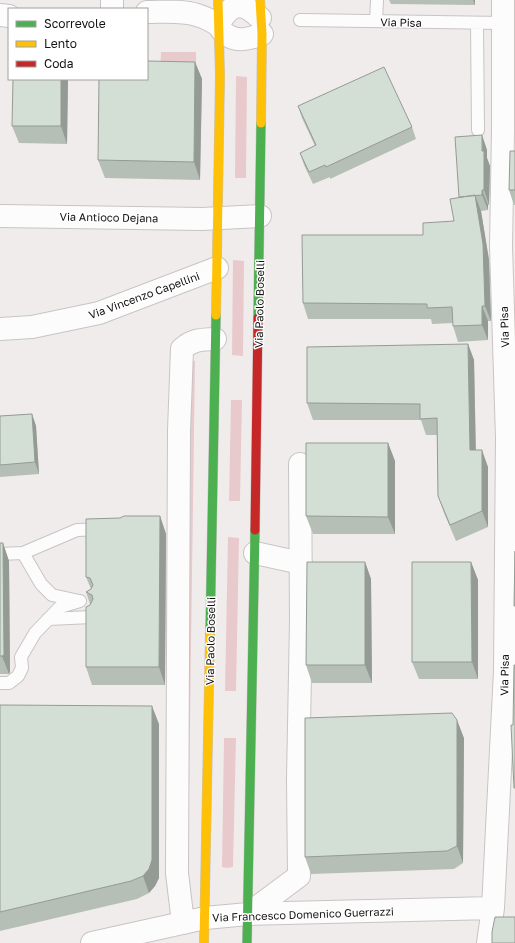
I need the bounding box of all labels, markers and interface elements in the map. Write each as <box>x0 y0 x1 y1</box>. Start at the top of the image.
legend <box>8 8 148 80</box>
street label: Via Pisa <box>380 15 422 29</box>
text: Scorrevole <box>44 16 106 31</box>
text: Lento <box>44 36 77 51</box>
text: Coda <box>44 56 74 71</box>
street label: Via Antioco Dejana <box>59 210 159 224</box>
street label: Via Paolo Boselli <box>252 260 266 348</box>
street label: Via Vincenzo Capellini <box>87 269 201 321</box>
street label: Via Pisa <box>497 306 511 348</box>
street label: Via Paolo Boselli <box>203 597 217 685</box>
street label: Via Pisa <box>497 654 511 696</box>
street label: Via Francesco Domenico Guerrazzi <box>212 904 394 924</box>

